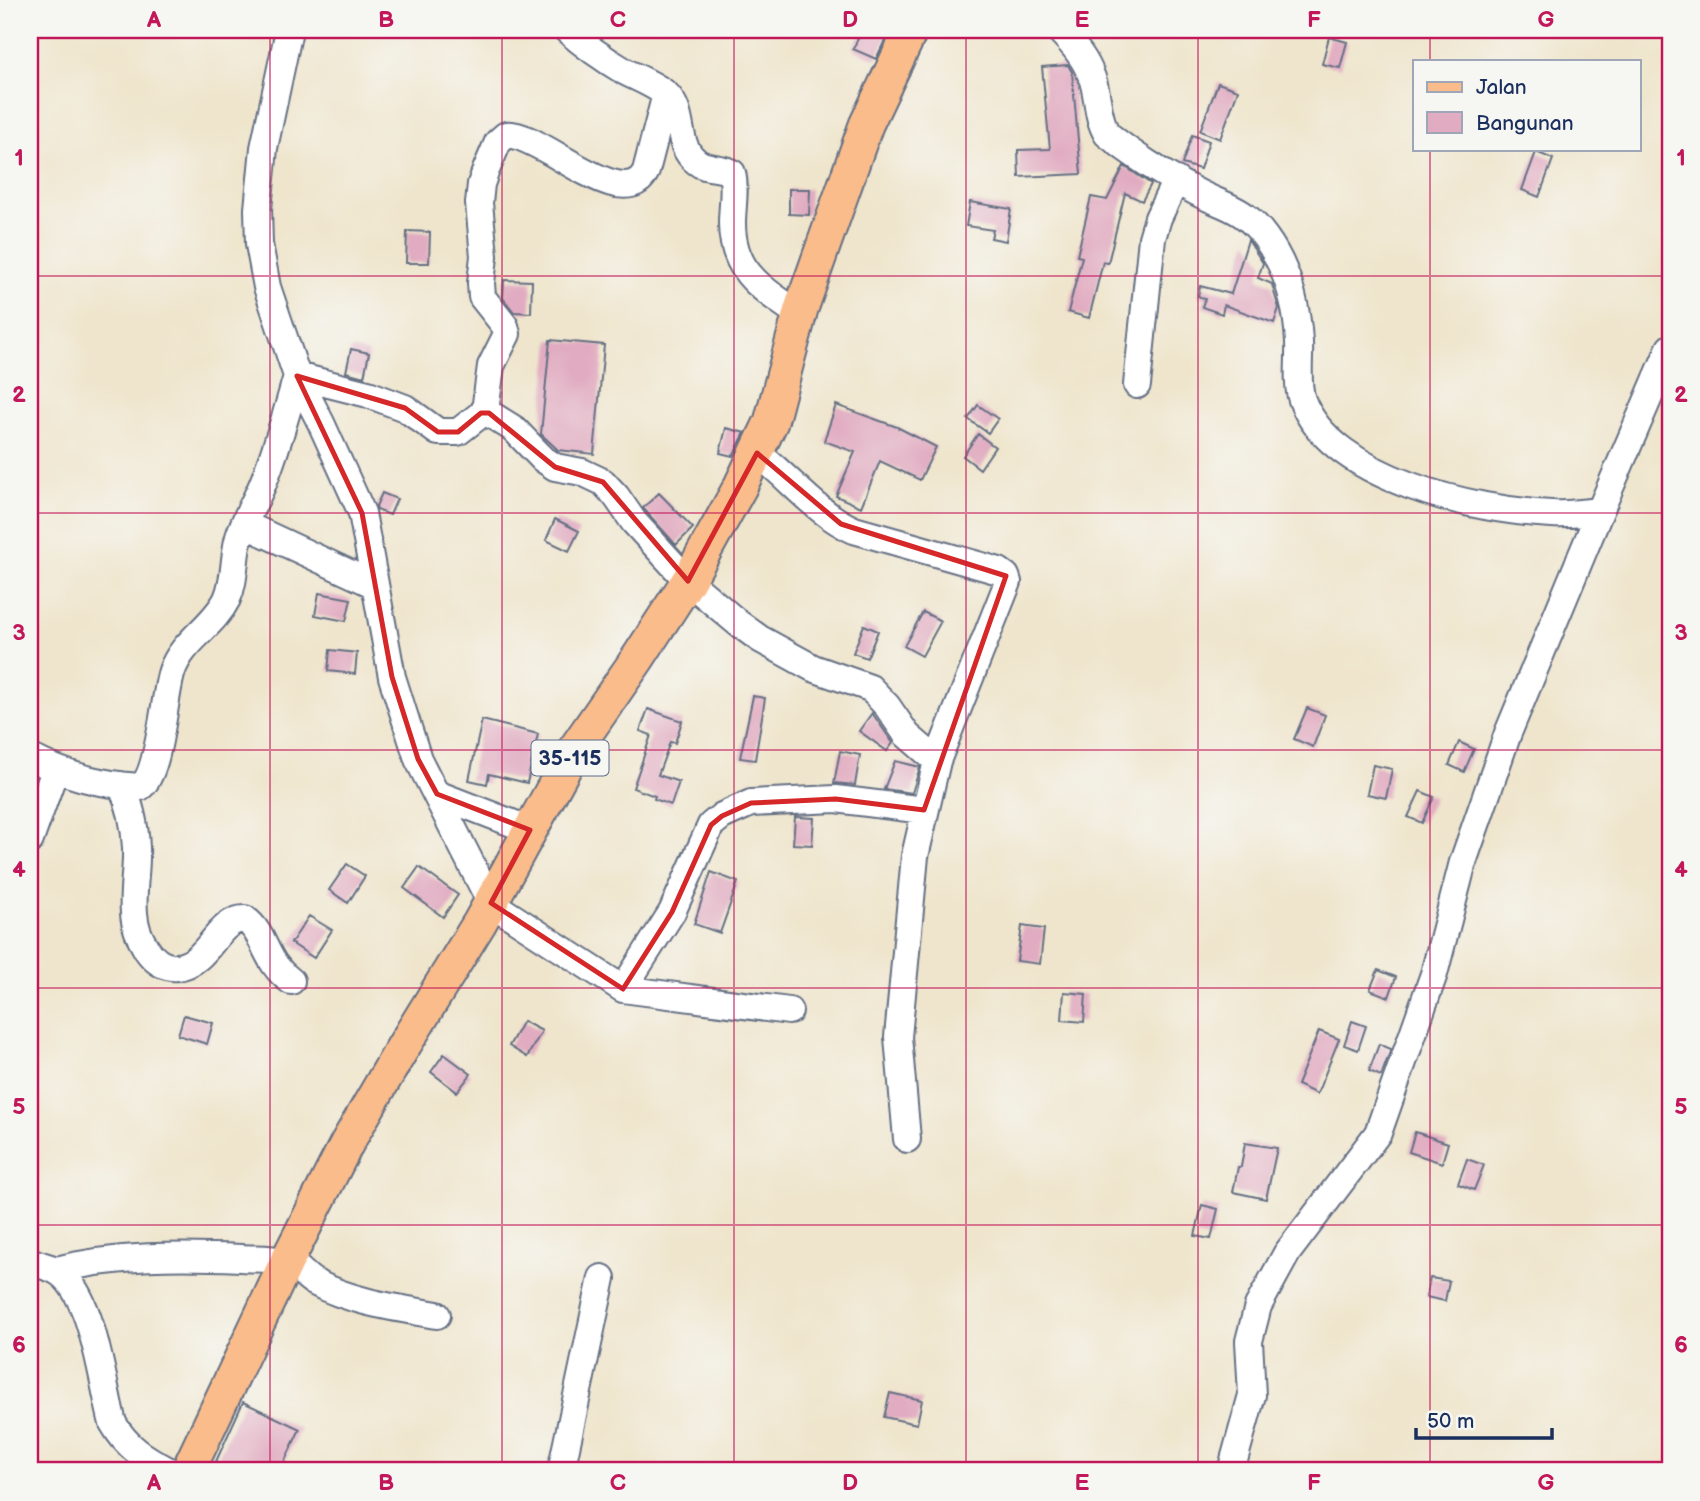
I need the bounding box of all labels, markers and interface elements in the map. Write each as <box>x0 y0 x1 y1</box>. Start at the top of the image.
text: A <box>146 6 162 34</box>
text: B <box>378 6 394 34</box>
text: C <box>610 6 626 34</box>
text: D <box>842 6 858 34</box>
text: E <box>1075 6 1090 34</box>
text: F <box>1307 6 1321 34</box>
text: G <box>1538 6 1555 34</box>
legend <box>1413 60 1640 150</box>
text: Jalan <box>1476 75 1527 100</box>
text: Bangunan <box>1476 111 1574 136</box>
text: 1 <box>14 144 24 172</box>
text: 1 <box>1676 144 1686 172</box>
text: 2 <box>12 381 26 409</box>
text: 2 <box>1674 381 1688 409</box>
text: 3 <box>12 619 26 647</box>
text: 3 <box>1674 619 1688 647</box>
road number: 35-115 <box>532 740 608 776</box>
text: 4 <box>12 856 26 884</box>
text: 4 <box>1674 856 1688 884</box>
text: 5 <box>12 1093 26 1121</box>
text: 5 <box>1674 1093 1688 1121</box>
text: 6 <box>12 1331 26 1359</box>
text: 6 <box>1674 1331 1688 1359</box>
scale bar <box>1416 1396 1553 1440</box>
text: 50 m <box>1427 1409 1474 1434</box>
text: A <box>146 1469 162 1497</box>
text: B <box>378 1469 394 1497</box>
text: C <box>610 1469 626 1497</box>
text: D <box>842 1469 858 1497</box>
text: E <box>1075 1469 1090 1497</box>
text: F <box>1307 1469 1321 1497</box>
text: G <box>1538 1469 1555 1497</box>

